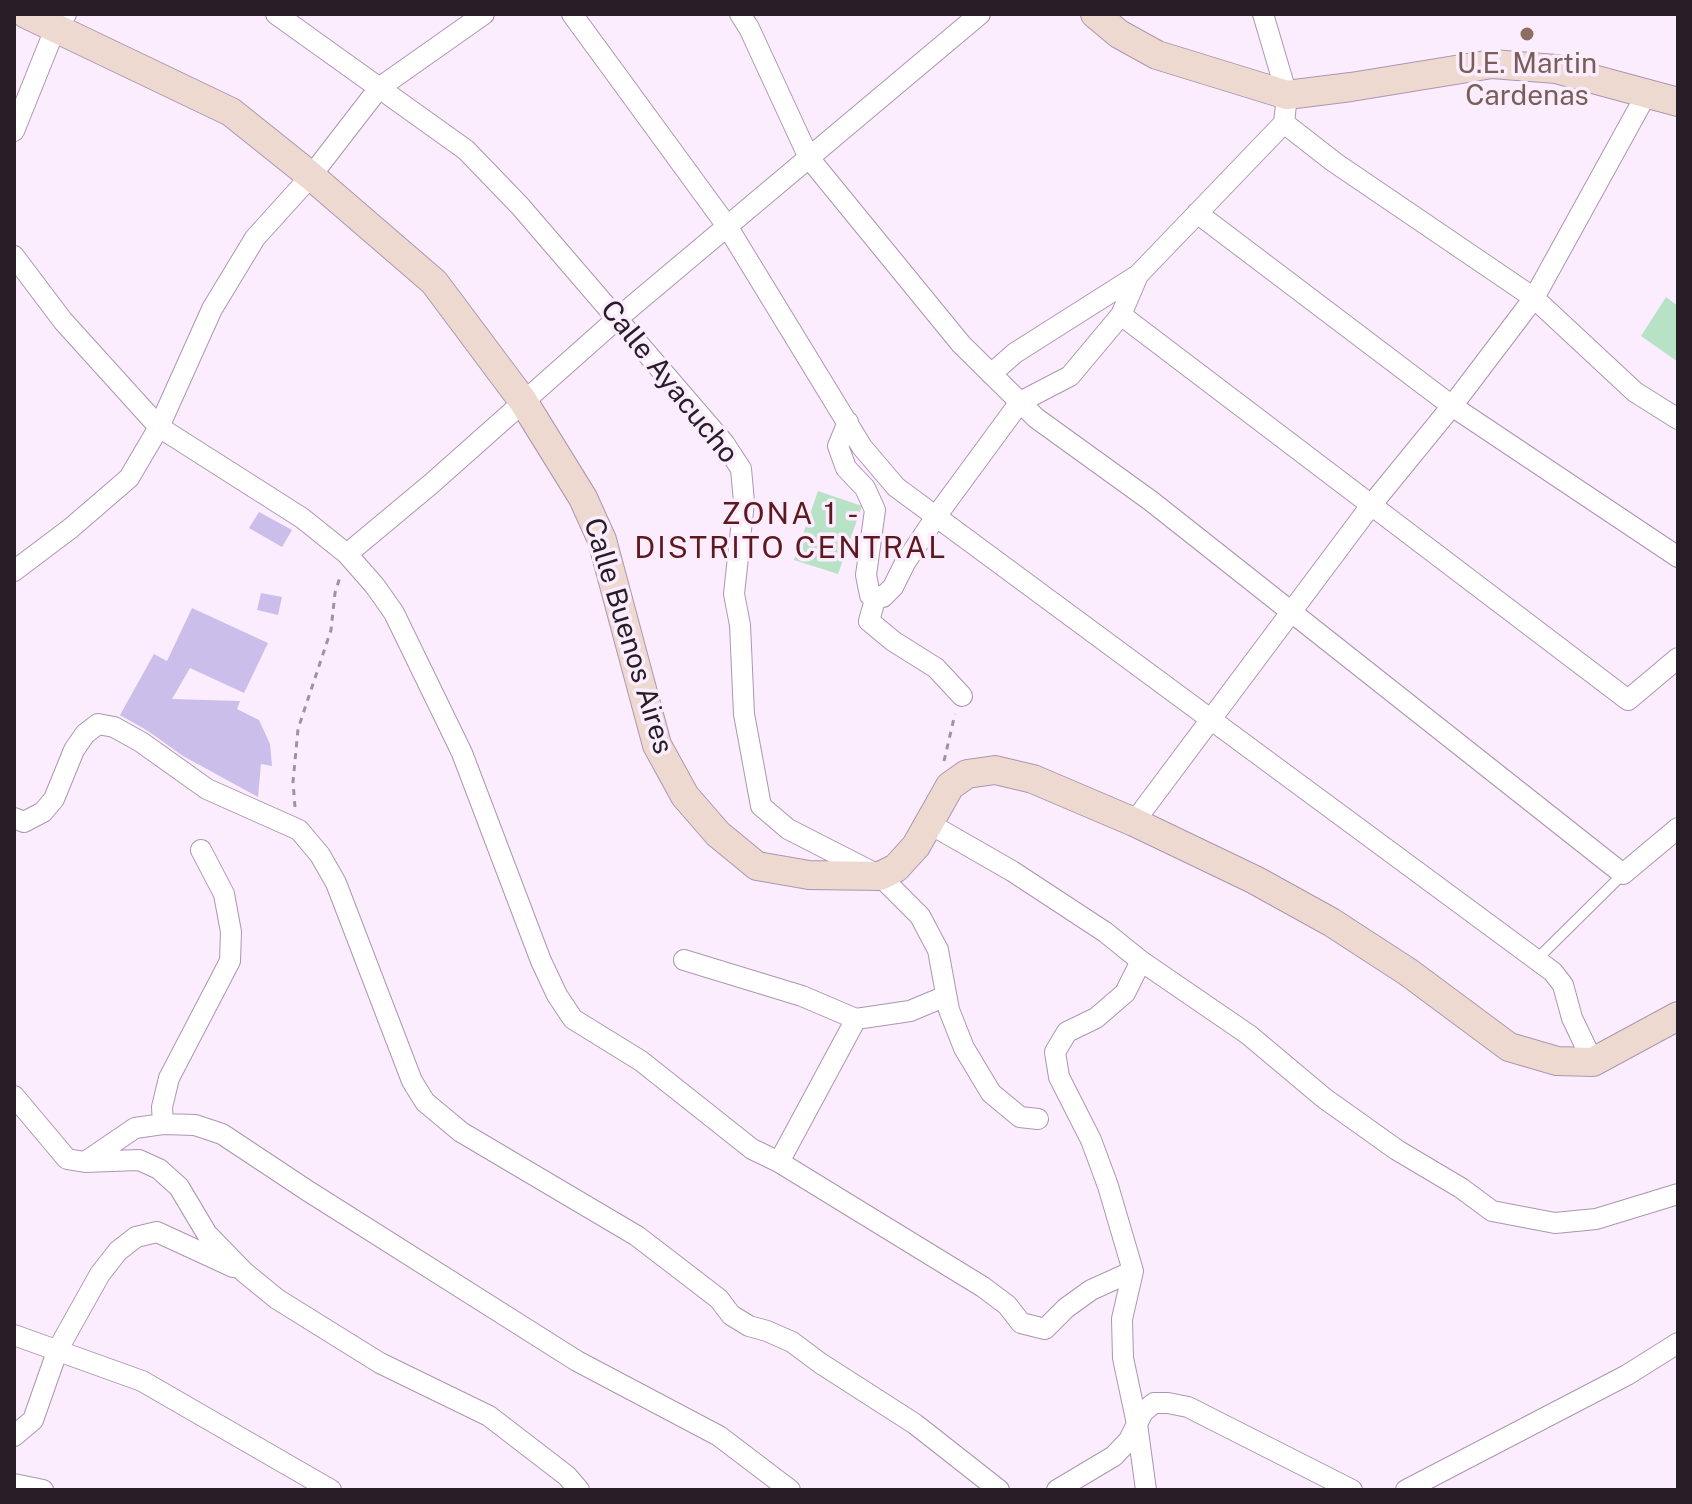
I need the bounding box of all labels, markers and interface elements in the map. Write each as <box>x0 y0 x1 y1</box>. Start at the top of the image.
marker: U.E. Martin Cardenas <box>1518 25 1536 43</box>
place label: U.E. Martin Cardenas <box>1457 47 1597 113</box>
street label: Calle Ayacucho <box>593 294 745 470</box>
district label: ZONA 1 - DISTRITO CENTRAL <box>634 497 948 568</box>
street label: Calle Buenos Aires <box>576 514 680 758</box>

